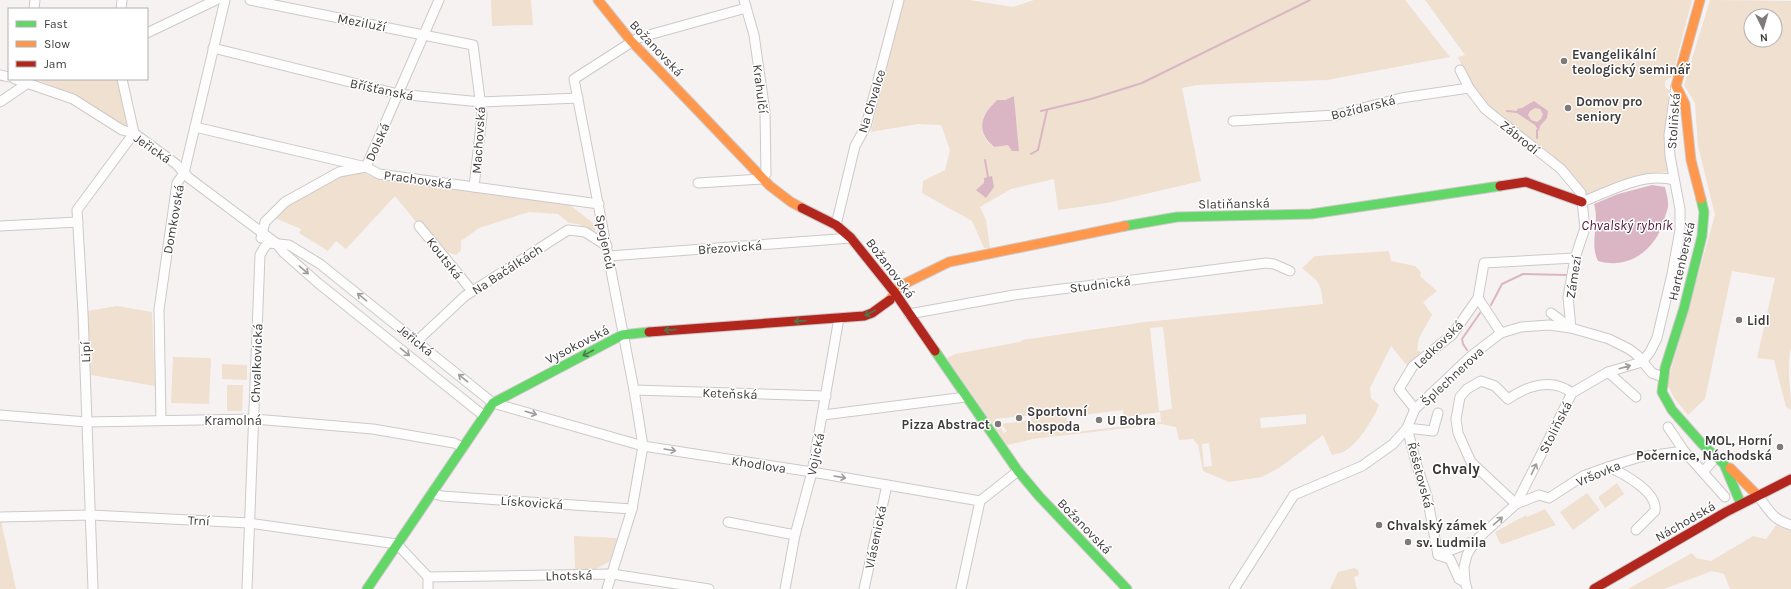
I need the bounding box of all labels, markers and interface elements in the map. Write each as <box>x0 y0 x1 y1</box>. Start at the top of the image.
legend <box>8 8 148 80</box>
north arrow <box>1743 8 1783 48</box>
street label: Meziluží <box>336 10 388 35</box>
text: Fast <box>44 17 68 31</box>
street label: Božanovská <box>627 17 686 80</box>
text: N <box>1759 31 1768 44</box>
text: Slow <box>44 37 70 51</box>
place label: Evangelikální teologický seminář <box>1572 47 1691 77</box>
marker: Evangelikální teologický seminář <box>1559 56 1569 66</box>
text: Jam <box>44 57 67 71</box>
street label: Krahulčí <box>750 63 771 115</box>
street label: Na Chvalce <box>855 67 888 135</box>
street label: Bříšťanská <box>349 75 415 104</box>
street label: Božídarská <box>1329 92 1397 123</box>
street label: Stoliňská <box>1664 92 1683 150</box>
place label: Domov pro seniory <box>1576 94 1642 124</box>
marker: Domov pro seniory <box>1563 103 1573 113</box>
street label: Machovská <box>469 106 488 174</box>
street label: Zábrodí <box>1497 117 1542 158</box>
street label: Dolská <box>362 121 393 164</box>
street label: Jeřická <box>131 130 174 167</box>
street label: Prachovská <box>383 167 453 192</box>
street label: Domkovská <box>160 183 187 255</box>
street label: Slatiňanská <box>1198 195 1270 212</box>
street label: Spojenců <box>593 213 618 271</box>
water label: Chvalský rybník <box>1581 217 1674 234</box>
street label: Hartenberská <box>1665 220 1698 302</box>
street label: Koutská <box>424 234 466 282</box>
street label: Božanovská <box>863 235 918 301</box>
street label: Březovická <box>697 238 763 257</box>
street label: Na Bačálkách <box>469 241 545 298</box>
street label: Zámezí <box>1563 254 1584 300</box>
one-way arrow <box>299 266 309 275</box>
street label: Studnická <box>1069 273 1131 296</box>
one-way arrow <box>356 293 367 301</box>
one-way arrow <box>864 310 876 317</box>
place label: Lidl <box>1747 313 1770 328</box>
marker: Lidl <box>1734 315 1744 325</box>
one-way arrow <box>794 317 807 324</box>
street label: Ledkovská <box>1411 317 1466 372</box>
street label: Jeřická <box>395 321 437 359</box>
street label: Vysokovská <box>543 322 612 367</box>
street label: Chvalkovická <box>248 323 265 403</box>
one-way arrow <box>664 327 677 334</box>
street label: Lipí <box>78 341 93 363</box>
street label: Šplechnerova <box>1417 343 1487 409</box>
one-way arrow <box>399 348 410 357</box>
one-way arrow <box>582 350 594 357</box>
one-way arrow <box>1618 363 1631 370</box>
one-way arrow <box>458 374 468 383</box>
street label: Keteňská <box>702 385 758 402</box>
street label: Stoliňská <box>1536 399 1575 456</box>
place label: Sportovní hospoda <box>1027 404 1088 434</box>
one-way arrow <box>524 410 537 417</box>
street label: Kramolná <box>204 413 262 428</box>
marker: Sportovní hospoda <box>1014 413 1024 423</box>
place label: U Bobra <box>1107 413 1156 428</box>
marker: U Bobra <box>1094 415 1104 425</box>
place label: Pizza Abstract <box>902 417 990 432</box>
marker: Pizza Abstract <box>993 419 1003 429</box>
street label: Vojická <box>804 431 827 477</box>
place label: MOL, Horní Počernice, Náchodská <box>1636 433 1773 463</box>
street label: Řešetovská <box>1404 440 1438 510</box>
marker: MOL, Horní Počernice, Náchodská <box>1775 442 1785 452</box>
one-way arrow <box>663 446 676 454</box>
street label: Khodlova <box>731 453 787 476</box>
street label: Vršovka <box>1574 457 1623 490</box>
district label: Chvaly <box>1432 460 1480 478</box>
one-way arrow <box>1530 463 1538 475</box>
one-way arrow <box>833 473 846 481</box>
street label: Lískovická <box>500 493 564 512</box>
street label: Božanovská <box>1054 495 1115 557</box>
street label: Náchodská <box>1653 498 1718 545</box>
street label: Vlásenická <box>861 504 890 570</box>
street label: Trní <box>188 512 210 529</box>
one-way arrow <box>1492 517 1503 526</box>
place label: Chvalský zámek <box>1387 518 1487 533</box>
marker: Chvalský zámek <box>1374 520 1384 530</box>
place label: sv. Ludmila <box>1416 535 1486 550</box>
marker: sv. Ludmila <box>1403 537 1413 547</box>
street label: Lhotská <box>545 568 593 583</box>

